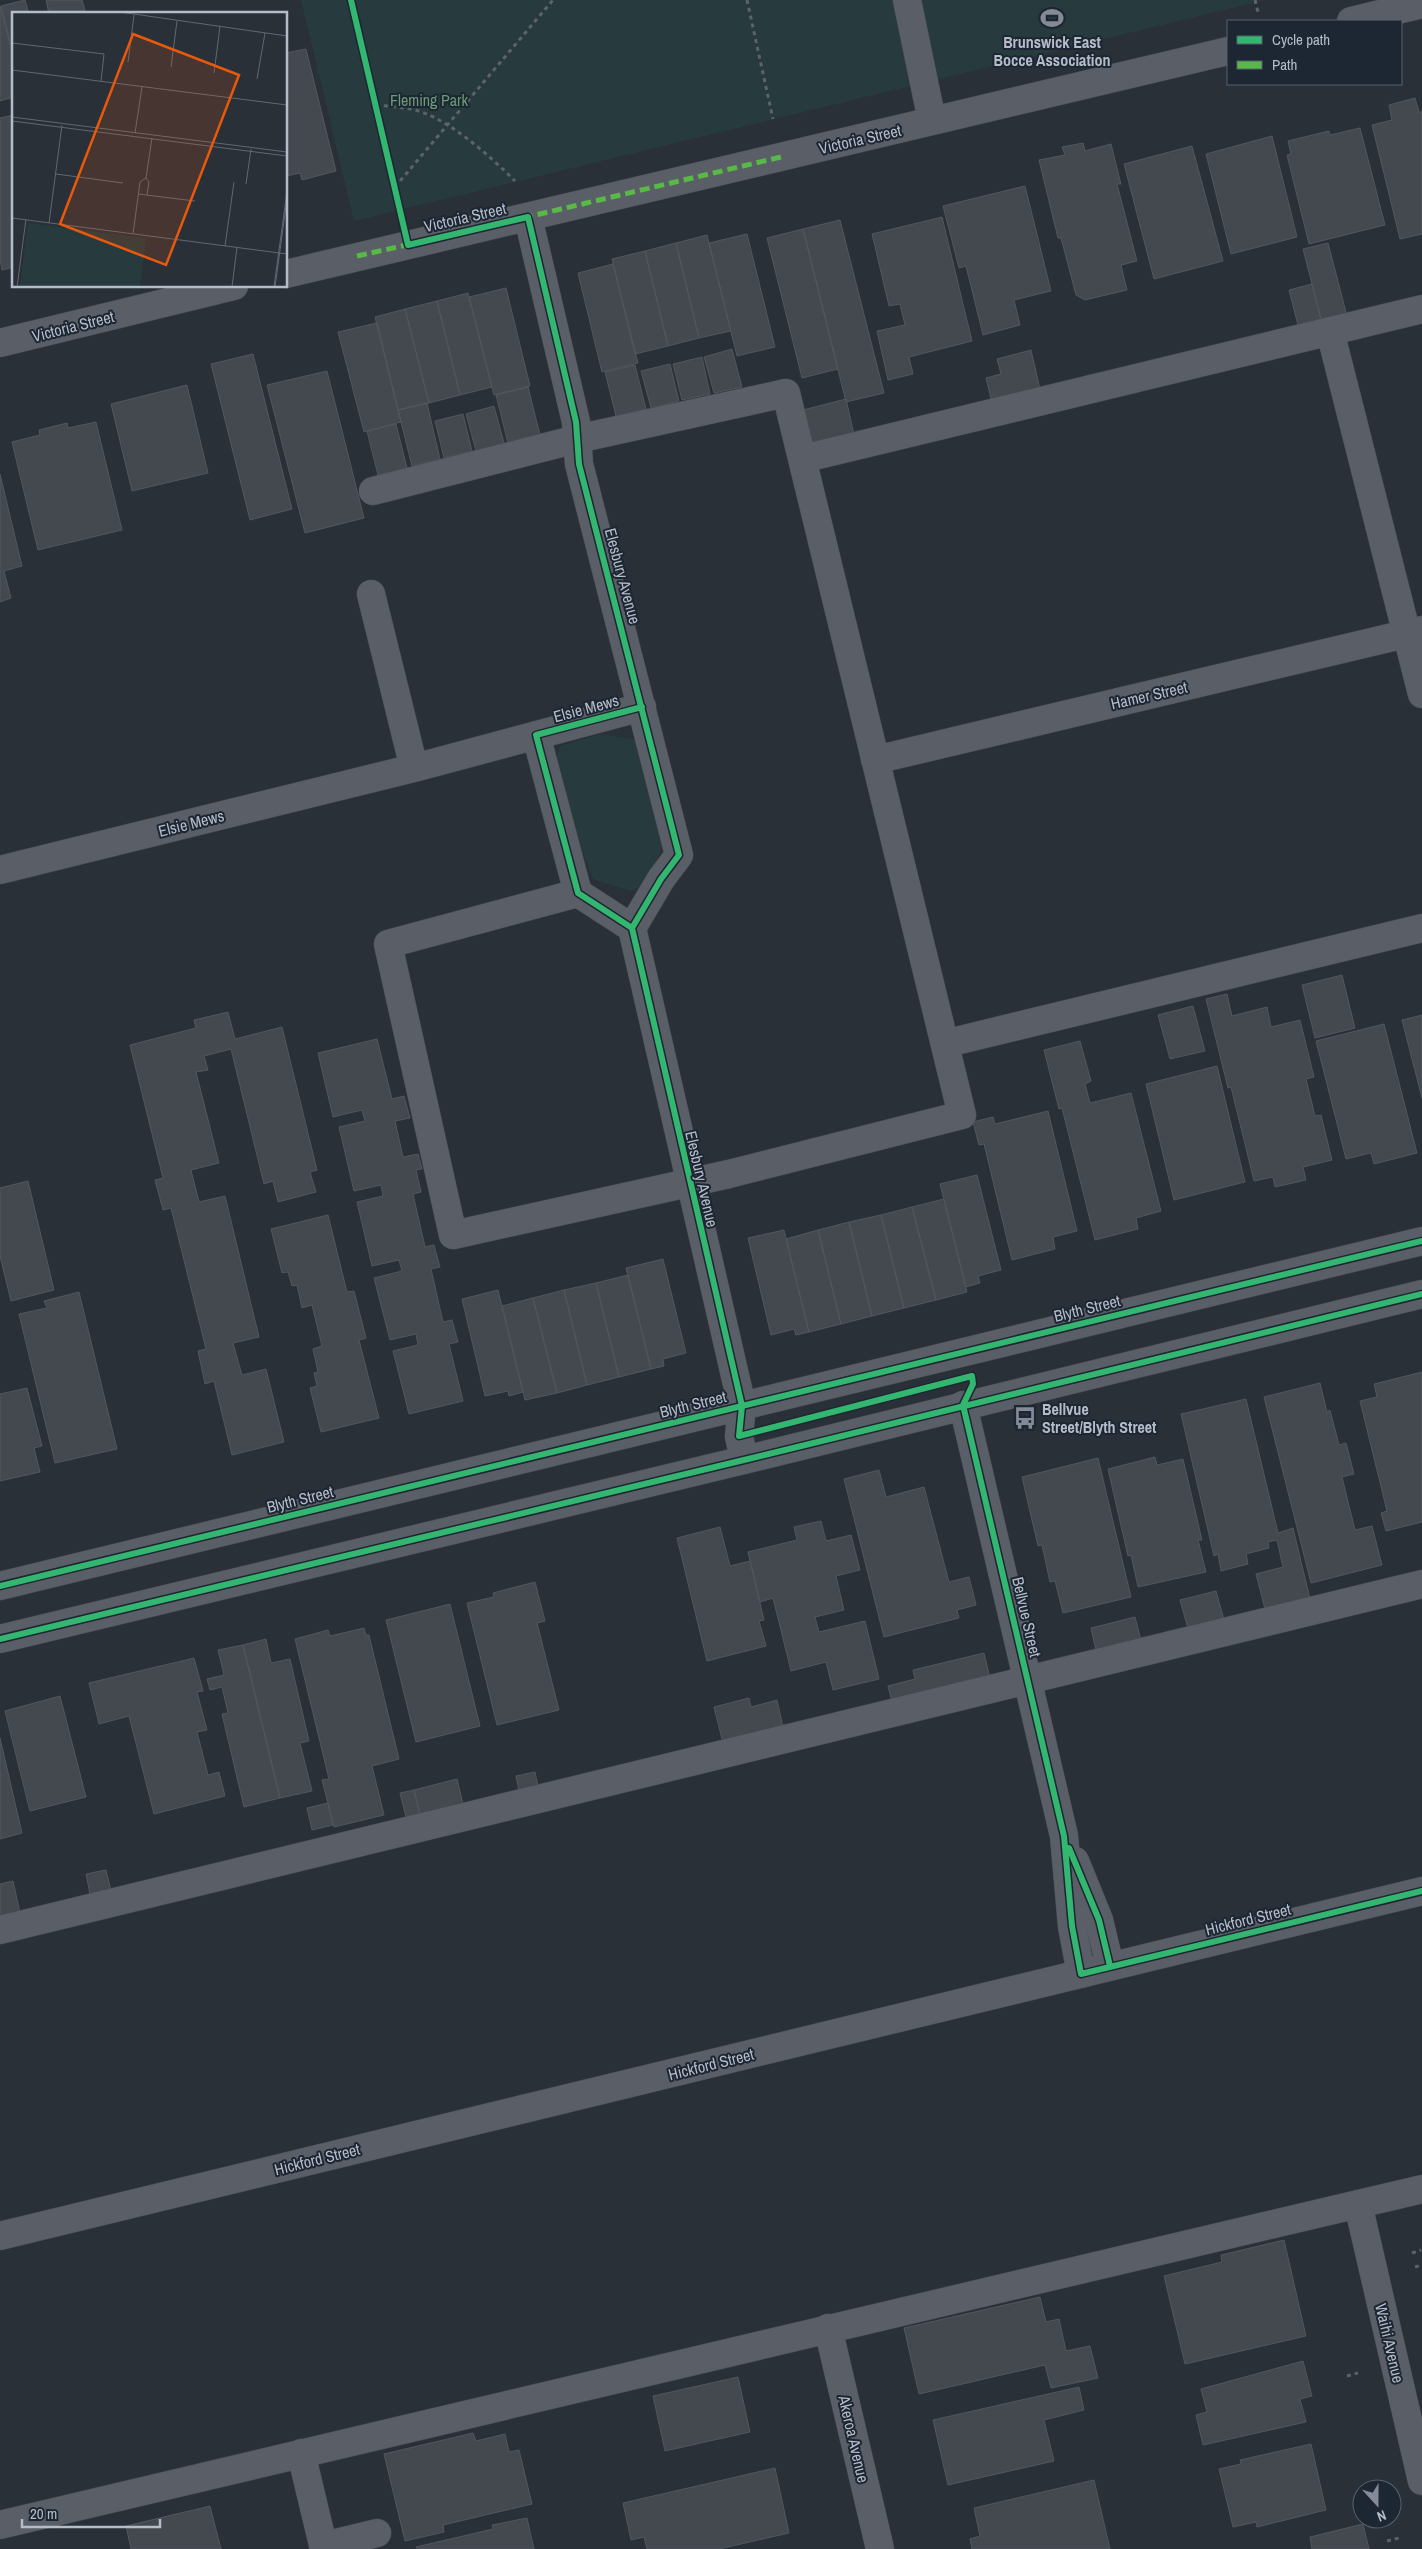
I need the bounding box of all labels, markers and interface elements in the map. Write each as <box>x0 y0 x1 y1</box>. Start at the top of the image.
sports icon: Brunswick East Bocce Association <box>1039 5 1065 31</box>
inset map <box>12 12 288 288</box>
legend <box>1227 20 1402 85</box>
text: Cycle path <box>1272 29 1330 50</box>
place label: Brunswick East Bocce Association <box>994 31 1110 71</box>
text: Path <box>1272 54 1297 75</box>
park label: Fleming Park <box>390 89 468 111</box>
street label: Victoria Street <box>817 119 904 159</box>
street label: Victoria Street <box>422 197 509 237</box>
street label: Victoria Street <box>30 305 117 347</box>
street label: Elesbury Avenue <box>600 526 646 626</box>
street label: Hamer Street <box>1109 675 1190 714</box>
street label: Elsie Mews <box>551 689 621 727</box>
street label: Elsie Mews <box>156 804 226 842</box>
street label: Elesbury Avenue <box>680 1129 724 1229</box>
street label: Blyth Street <box>1051 1289 1123 1327</box>
street label: Blyth Street <box>657 1385 729 1423</box>
place label: Bellvue Street/Blyth Street <box>1042 1398 1157 1438</box>
bus stop icon: Bellvue Street/Blyth Street <box>1012 1405 1038 1431</box>
street label: Blyth Street <box>264 1480 336 1518</box>
street label: Bellvue Street <box>1007 1575 1047 1660</box>
street label: Hickford Street <box>1203 1898 1293 1940</box>
street label: Hickford Street <box>666 2043 756 2085</box>
street label: Hickford Street <box>272 2138 362 2180</box>
street label: Waihi Avenue <box>1370 2301 1410 2385</box>
street label: Akeroa Avenue <box>833 2392 875 2485</box>
north arrow <box>1352 2479 1402 2529</box>
scale bar <box>22 2496 160 2528</box>
text: 20 m <box>30 2503 57 2524</box>
text: N <box>1375 2506 1389 2526</box>

